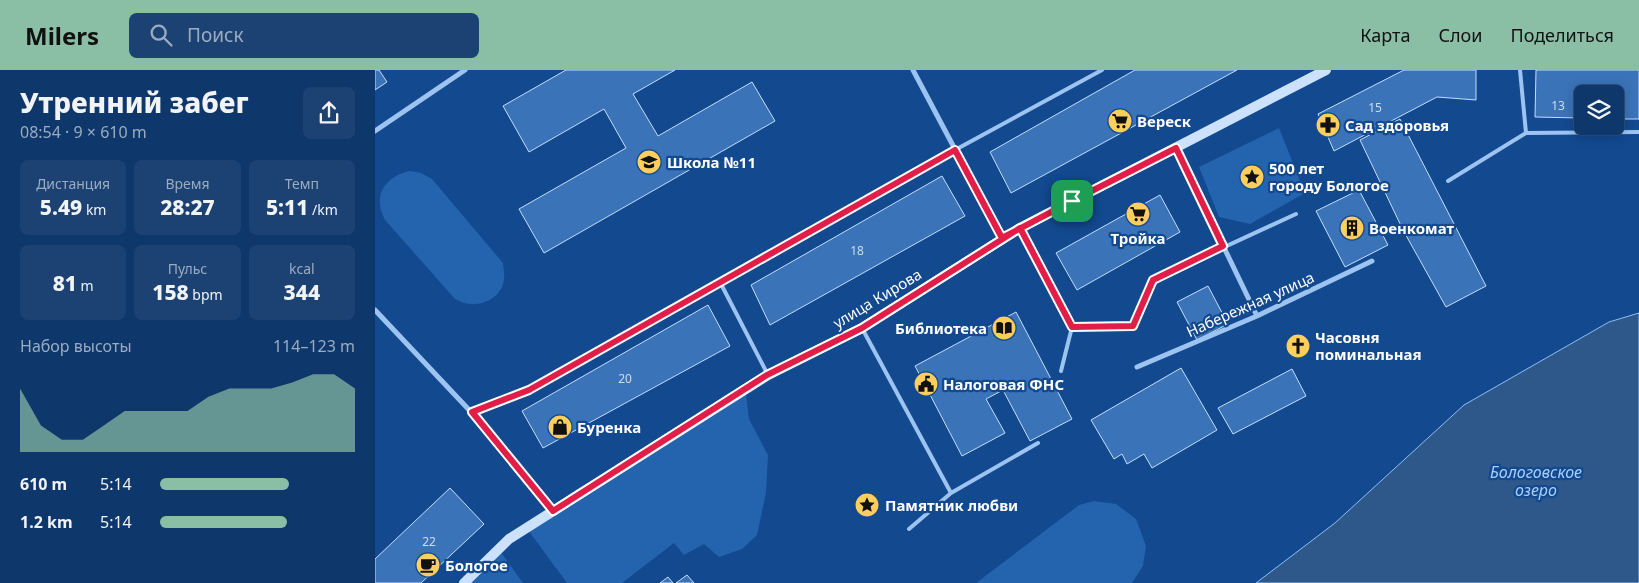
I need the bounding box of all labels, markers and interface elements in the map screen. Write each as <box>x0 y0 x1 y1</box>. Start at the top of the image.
search box <box>129 13 479 58</box>
text: Milers <box>25 19 99 52</box>
icon: search <box>147 21 175 49</box>
text: Поиск <box>187 22 244 48</box>
text: Карта <box>1360 23 1410 47</box>
text: Слои <box>1438 23 1482 47</box>
text: Поделиться <box>1510 23 1614 47</box>
text: Утренний забег <box>20 83 248 121</box>
map controls <box>1574 85 1624 135</box>
button: layers <box>1574 85 1624 135</box>
button: share <box>303 87 355 139</box>
house number: 13 <box>1551 97 1565 114</box>
house number: 15 <box>1368 99 1382 116</box>
supermarket icon: Вереск <box>1107 108 1133 134</box>
place label: Вереск <box>1137 111 1192 131</box>
pharmacy icon: Сад здоровья <box>1315 112 1341 138</box>
place label: Сад здоровья <box>1345 115 1449 135</box>
text: 08:54 · 9 × 610 m <box>20 121 147 143</box>
school or university icon: Школа №11 <box>636 149 662 175</box>
place label: Школа №11 <box>667 152 756 172</box>
place label: 500 лет городу Бологое <box>1269 158 1389 195</box>
place icon: 500 лет городу Бологое <box>1239 164 1265 190</box>
text: Дистанция <box>36 174 110 193</box>
text: Время <box>165 174 210 193</box>
text: Темп <box>285 174 319 193</box>
pin <box>1051 180 1093 222</box>
icon: arrive <box>1058 187 1086 215</box>
text: 5.49 <box>40 193 82 221</box>
text: 28:27 <box>160 193 215 221</box>
text: 5:11 <box>266 193 308 221</box>
text: km <box>82 200 106 219</box>
text: /km <box>308 200 338 219</box>
supermarket icon: Тройка <box>1125 201 1151 227</box>
building icon: Военкомат <box>1339 215 1365 241</box>
place label: Военкомат <box>1369 218 1454 238</box>
place label: Тройка <box>1110 228 1166 248</box>
house number: 18 <box>850 242 864 259</box>
text: Пульс <box>168 259 207 278</box>
text: kcal <box>289 259 315 278</box>
street label: улица Кирова <box>829 264 925 332</box>
street label: Набережная улица <box>1183 267 1317 341</box>
text: 81 <box>53 269 77 297</box>
text: m <box>77 276 94 295</box>
text: 158 <box>152 278 189 306</box>
text: 344 <box>284 278 320 306</box>
text: bpm <box>189 285 223 304</box>
library icon: Библиотека <box>991 315 1017 341</box>
place label: Библиотека <box>895 318 987 338</box>
place label: Часовня поминальная <box>1315 327 1422 364</box>
church icon: Часовня поминальная <box>1285 333 1311 359</box>
text: Набор высоты <box>20 335 132 357</box>
text: 114–123 m <box>273 335 355 357</box>
house number: 20 <box>618 370 632 387</box>
public building icon: Налоговая ФНС <box>913 371 939 397</box>
place label: Налоговая ФНС <box>943 374 1064 394</box>
shop icon: Буренка <box>547 414 573 440</box>
place label: Буренка <box>577 417 641 437</box>
water label: Бологовское озеро <box>1490 461 1582 501</box>
text: 610 m <box>20 473 67 495</box>
text: 5:14 <box>100 473 132 495</box>
place icon: Памятник любви <box>854 492 880 518</box>
place label: Памятник любви <box>885 495 1018 515</box>
text: 1.2 km <box>20 511 72 533</box>
text: 5:14 <box>100 511 132 533</box>
house number: 22 <box>422 533 436 550</box>
cafe icon: Бологое <box>415 552 441 578</box>
place label: Бологое <box>445 555 508 575</box>

